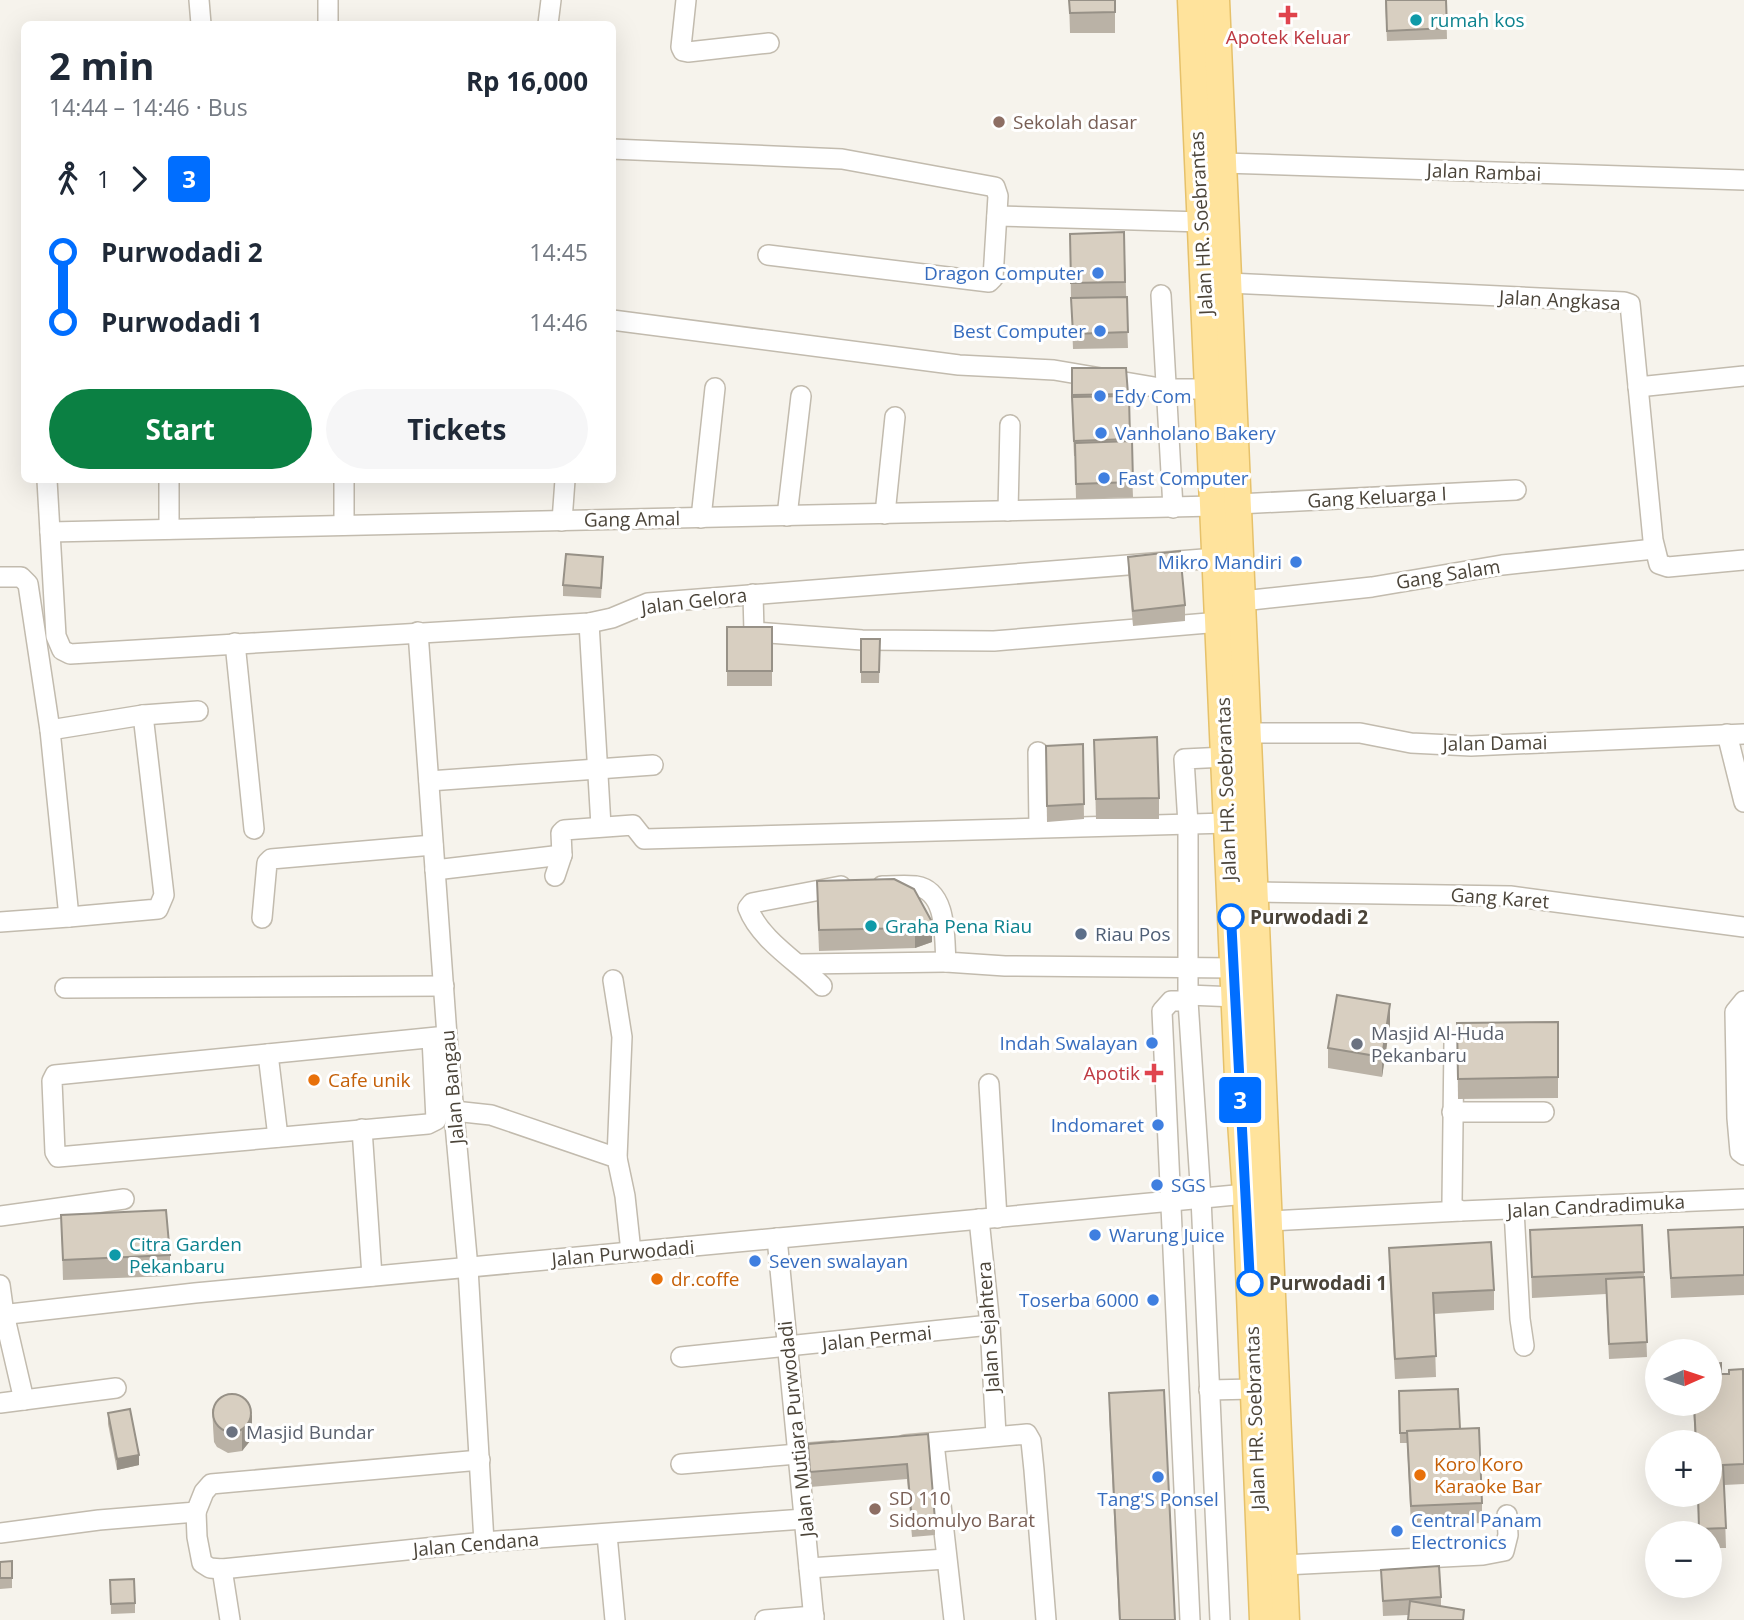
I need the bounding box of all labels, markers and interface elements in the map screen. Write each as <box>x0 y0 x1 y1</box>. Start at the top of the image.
marker: Apotek Keluar <box>1280 7 1296 23</box>
place label: rumah kos <box>1430 7 1525 33</box>
marker: rumah kos <box>1408 12 1424 28</box>
place label: Apotek Keluar <box>1226 24 1350 50</box>
text: 2 min <box>49 39 154 91</box>
text: Rp 16,000 <box>466 63 588 99</box>
text: 14:44 – 14:46 · Bus <box>49 91 248 123</box>
place label: Sekolah dasar <box>1013 109 1137 135</box>
marker: Sekolah dasar <box>991 114 1007 130</box>
street label: Jalan HR. Soebrantas <box>1183 131 1219 317</box>
street label: Jalan Rambai <box>1424 157 1542 187</box>
icon: walk <box>49 160 87 198</box>
icon: forward <box>120 160 158 198</box>
text: 3 <box>182 162 196 195</box>
text: 1 <box>97 163 110 195</box>
text: Purwodadi 2 <box>101 234 263 270</box>
text: 14:45 <box>529 236 588 268</box>
place label: Dragon Computer <box>924 260 1084 286</box>
marker: Dragon Computer <box>1090 265 1106 281</box>
street label: Jalan Angkasa <box>1497 284 1621 316</box>
text: Purwodadi 1 <box>101 304 263 340</box>
text: 14:46 <box>529 306 588 338</box>
place label: Best Computer <box>953 318 1086 344</box>
marker: Best Computer <box>1092 323 1108 339</box>
place label: Edy Com <box>1114 383 1192 409</box>
marker: Edy Com <box>1092 388 1108 404</box>
button: Start <box>49 389 312 469</box>
button: Tickets <box>326 389 588 469</box>
place label: Vanholano Bakery <box>1115 420 1276 446</box>
marker: Vanholano Bakery <box>1093 425 1109 441</box>
place label: Fast Computer <box>1118 465 1249 491</box>
marker: Fast Computer <box>1096 470 1112 486</box>
street label: Gang Keluarga I <box>1307 480 1447 514</box>
street label: Gang Amal <box>584 505 680 533</box>
place label: Mikro Mandiri <box>1158 549 1282 575</box>
street label: Gang Salam <box>1394 553 1502 595</box>
marker: Mikro Mandiri <box>1288 554 1304 570</box>
street label: Jalan Gelora <box>638 582 749 621</box>
street label: Jalan HR. Soebrantas <box>1210 697 1242 883</box>
street label: Jalan Damai <box>1440 729 1548 757</box>
street label: Gang Karet <box>1450 882 1550 914</box>
marker: Purwodadi 2 <box>1218 904 1244 930</box>
place label: Purwodadi 2 <box>1250 904 1368 930</box>
place label: Graha Pena Riau <box>885 913 1032 939</box>
marker: Graha Pena Riau <box>863 918 879 934</box>
place label: Riau Pos <box>1095 921 1171 947</box>
marker: Riau Pos <box>1073 926 1089 942</box>
place label: Masjid Al-Huda Pekanbaru <box>1371 1020 1505 1068</box>
street label: Jalan Bangau <box>434 1029 470 1147</box>
place label: Indah Swalayan <box>999 1030 1138 1056</box>
marker: Indah Swalayan <box>1144 1035 1160 1051</box>
marker: Masjid Al-Huda Pekanbaru <box>1349 1036 1365 1052</box>
place label: Apotik <box>1083 1060 1140 1086</box>
marker: Apotik <box>1146 1065 1162 1081</box>
place label: Cafe unik <box>328 1067 411 1093</box>
marker: Cafe unik <box>306 1072 322 1088</box>
line badge: 3 <box>1217 1077 1263 1123</box>
text: 3 <box>1233 1083 1247 1116</box>
place label: Indomaret <box>1051 1112 1144 1138</box>
marker: Indomaret <box>1150 1117 1166 1133</box>
place label: SGS <box>1171 1172 1206 1198</box>
marker: SGS <box>1149 1177 1165 1193</box>
street label: Jalan Candradimuka <box>1504 1188 1686 1224</box>
place label: Warung Juice <box>1109 1222 1225 1248</box>
marker: Warung Juice <box>1087 1227 1103 1243</box>
place label: Citra Garden Pekanbaru <box>129 1231 242 1279</box>
street label: Jalan Purwodadi <box>549 1234 695 1272</box>
marker: Citra Garden Pekanbaru <box>107 1247 123 1263</box>
place label: Seven swalayan <box>769 1248 908 1274</box>
marker: Seven swalayan <box>747 1253 763 1269</box>
street label: Jalan Sejahtera <box>970 1261 1006 1395</box>
place label: dr.coffe <box>671 1266 739 1292</box>
marker: Purwodadi 1 <box>1237 1270 1263 1296</box>
place label: Purwodadi 1 <box>1269 1270 1387 1296</box>
marker: dr.coffe <box>649 1271 665 1287</box>
place label: Toserba 6000 <box>1019 1287 1139 1313</box>
marker: Toserba 6000 <box>1145 1292 1161 1308</box>
street label: Jalan Permai <box>819 1319 933 1357</box>
street label: Jalan Mutiara Purwodadi <box>772 1320 820 1540</box>
street label: Jalan HR. Soebrantas <box>1239 1326 1271 1512</box>
north arrow <box>1645 1339 1722 1416</box>
map controls <box>1645 1339 1722 1598</box>
place label: Masjid Bundar <box>246 1419 375 1445</box>
marker: Masjid Bundar <box>224 1424 240 1440</box>
button: + <box>1645 1430 1722 1507</box>
place label: Koro Koro Karaoke Bar <box>1434 1451 1542 1499</box>
marker: Koro Koro Karaoke Bar <box>1412 1467 1428 1483</box>
marker: Tang'S Ponsel <box>1150 1469 1166 1485</box>
place label: SD 110 Sidomulyo Barat <box>889 1485 1035 1533</box>
place label: Tang'S Ponsel <box>1097 1486 1219 1512</box>
marker: SD 110 Sidomulyo Barat <box>867 1501 883 1517</box>
place label: Central Panam Electronics <box>1411 1507 1542 1555</box>
button: − <box>1645 1521 1722 1598</box>
marker: Central Panam Electronics <box>1389 1523 1405 1539</box>
street label: Jalan Cendana <box>410 1526 540 1563</box>

